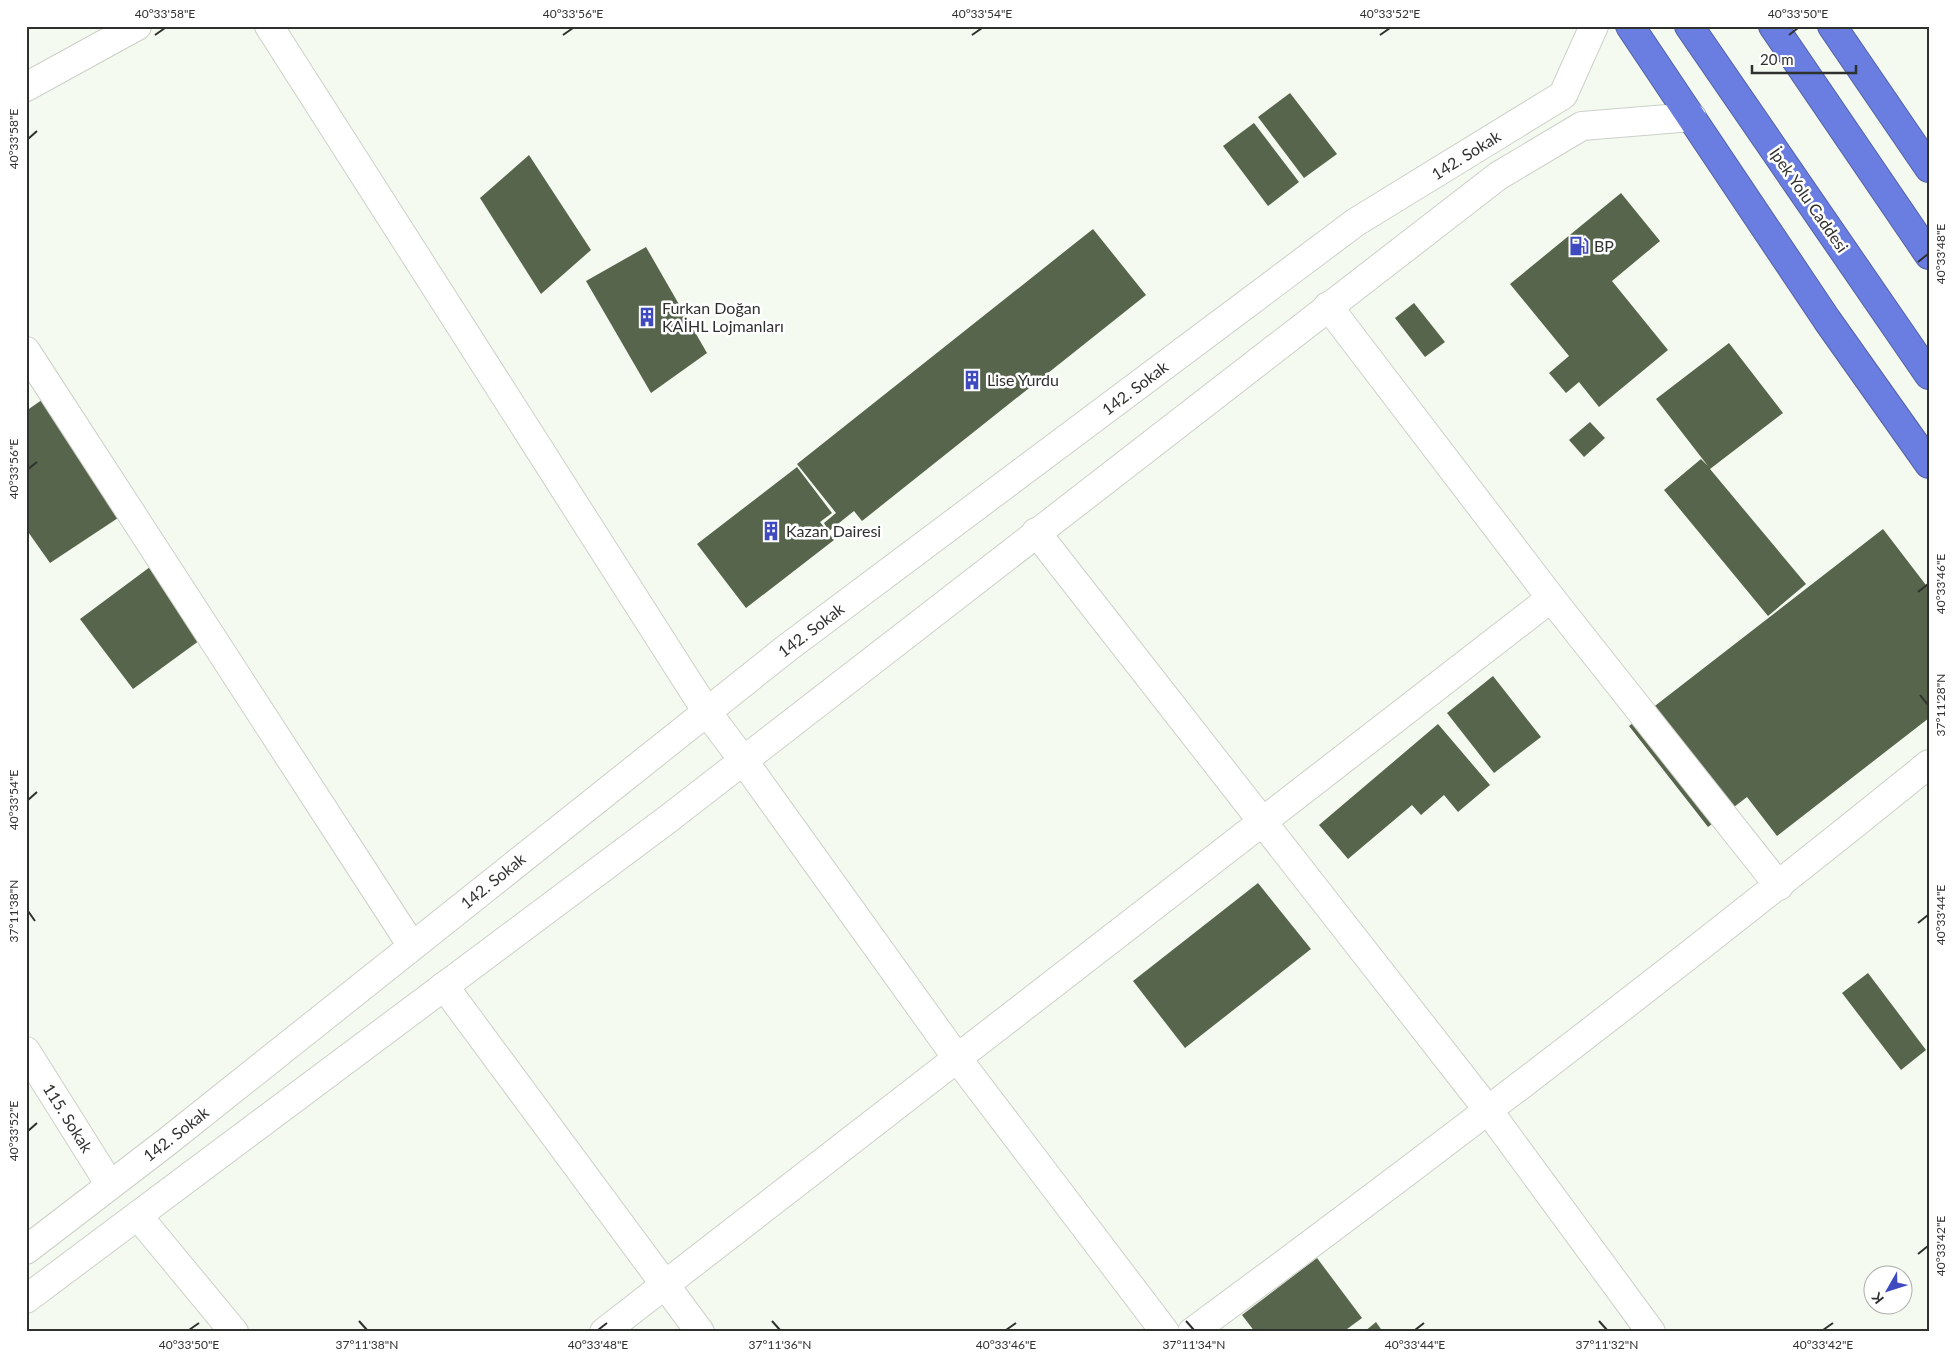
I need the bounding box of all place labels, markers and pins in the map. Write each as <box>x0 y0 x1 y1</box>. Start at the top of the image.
fuel station icon: BP <box>1568 235 1590 257</box>
place label: BP <box>1594 236 1614 255</box>
place label: Furkan Doğan KAİHL Lojmanları <box>662 298 784 335</box>
building icon: Furkan Doğan KAİHL Lojmanları <box>636 306 658 328</box>
building icon: Lise Yurdu <box>961 369 983 391</box>
place label: Lise Yurdu <box>987 370 1059 389</box>
building icon: Kazan Dairesi <box>760 520 782 542</box>
place label: Kazan Dairesi <box>786 521 881 540</box>

